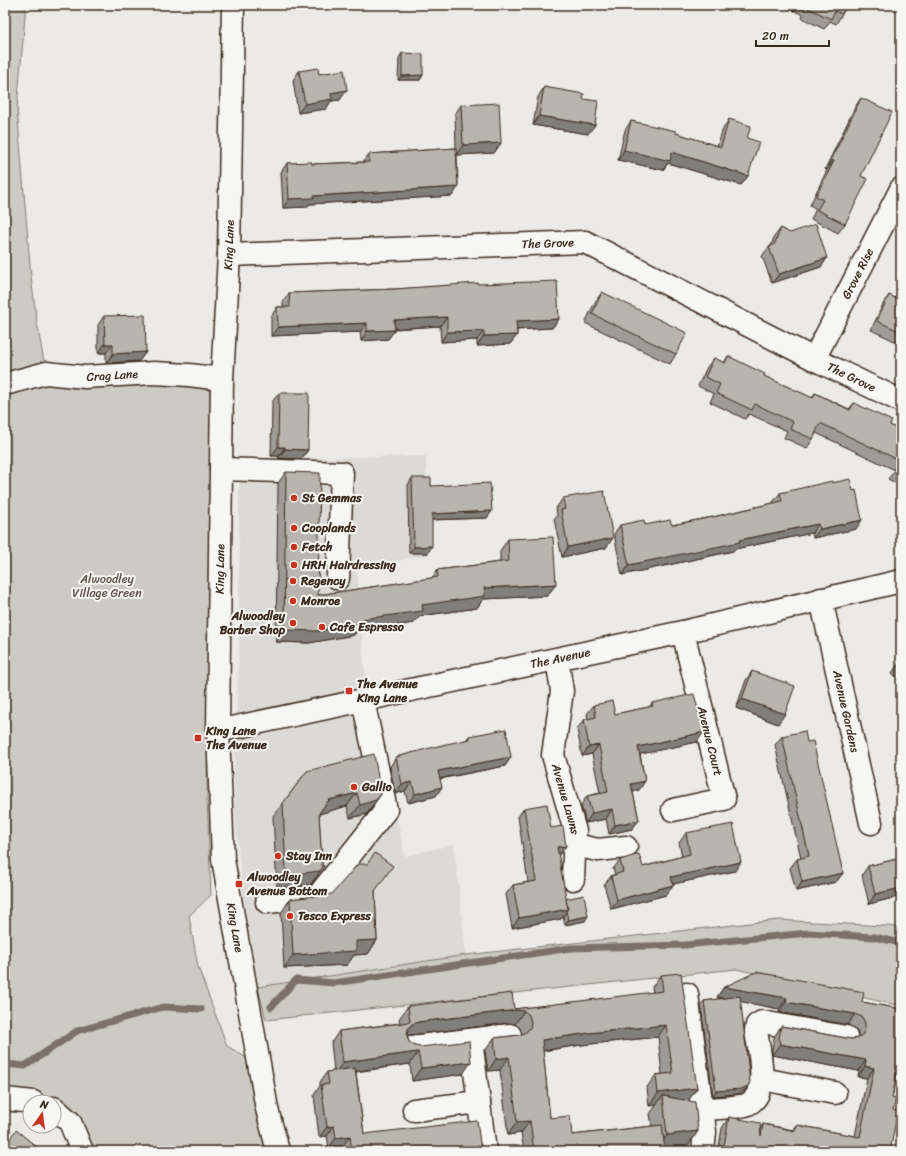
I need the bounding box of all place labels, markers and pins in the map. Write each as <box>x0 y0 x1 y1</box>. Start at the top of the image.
place label: St Gemmas <box>301 487 362 509</box>
marker: St Gemmas <box>289 493 299 503</box>
place label: Cooplands <box>301 517 356 539</box>
marker: Cooplands <box>289 523 299 533</box>
place label: Fetch <box>301 536 333 558</box>
marker: Fetch <box>289 542 299 552</box>
place label: HRH Hairdressing <box>301 554 397 576</box>
marker: HRH Hairdressing <box>289 560 299 570</box>
place label: Regency <box>300 570 346 592</box>
marker: Regency <box>288 576 298 586</box>
place label: Monroe <box>300 590 340 612</box>
marker: Monroe <box>288 596 298 606</box>
place label: Alwoodley Barber Shop <box>220 605 286 641</box>
place label: Cafe Espresso <box>329 616 405 638</box>
marker: Alwoodley Barber Shop <box>288 618 298 628</box>
marker: Cafe Espresso <box>317 622 327 632</box>
place label: The Avenue King Lane <box>356 673 419 709</box>
marker: The Avenue King Lane <box>344 686 354 696</box>
place label: King Lane The Avenue <box>205 720 268 756</box>
marker: King Lane The Avenue <box>193 733 203 743</box>
place label: Gallio <box>361 776 392 798</box>
marker: Gallio <box>349 782 359 792</box>
place label: Stay Inn <box>285 845 332 867</box>
marker: Stay Inn <box>273 851 283 861</box>
place label: Alwoodley Avenue Bottom <box>246 866 328 902</box>
marker: Alwoodley Avenue Bottom <box>234 879 244 889</box>
place label: Tesco Express <box>298 905 371 927</box>
marker: Tesco Express <box>285 911 295 921</box>

